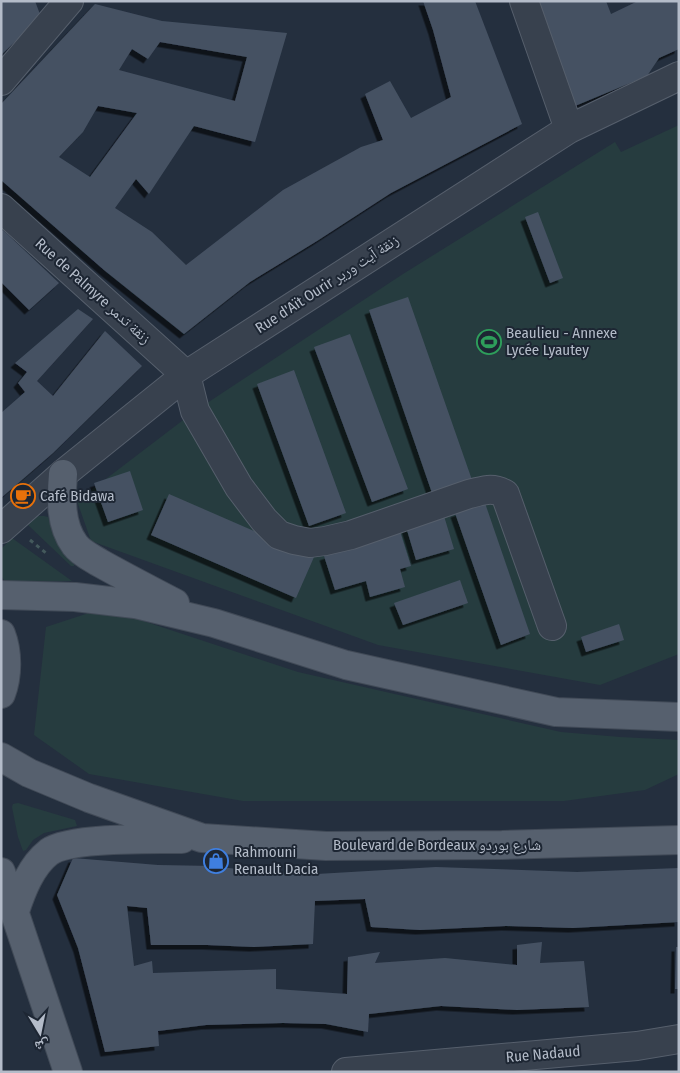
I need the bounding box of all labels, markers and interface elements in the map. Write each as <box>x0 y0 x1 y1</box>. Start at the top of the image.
street label: Rue d'Aït Ourir زنقة آيت ورير <box>252 231 402 337</box>
street label: Rue de Palmyre زنقة تدمر <box>32 234 155 348</box>
place label: Beaulieu - Annexe Lycée Lyautey <box>506 324 617 359</box>
sports icon: Beaulieu - Annexe Lycée Lyautey <box>476 329 502 355</box>
cafe icon: Café Bidawa <box>10 483 36 509</box>
place label: Café Bidawa <box>40 487 114 505</box>
street label: Boulevard de Bordeaux شارع بوردو <box>333 836 541 855</box>
place label: Rahmouni Renault Dacia <box>234 843 318 878</box>
shop icon: Rahmouni Renault Dacia <box>203 848 229 874</box>
north arrow <box>15 1008 65 1058</box>
text: ش <box>33 1036 51 1055</box>
street label: Rue Nadaud <box>505 1042 581 1066</box>

